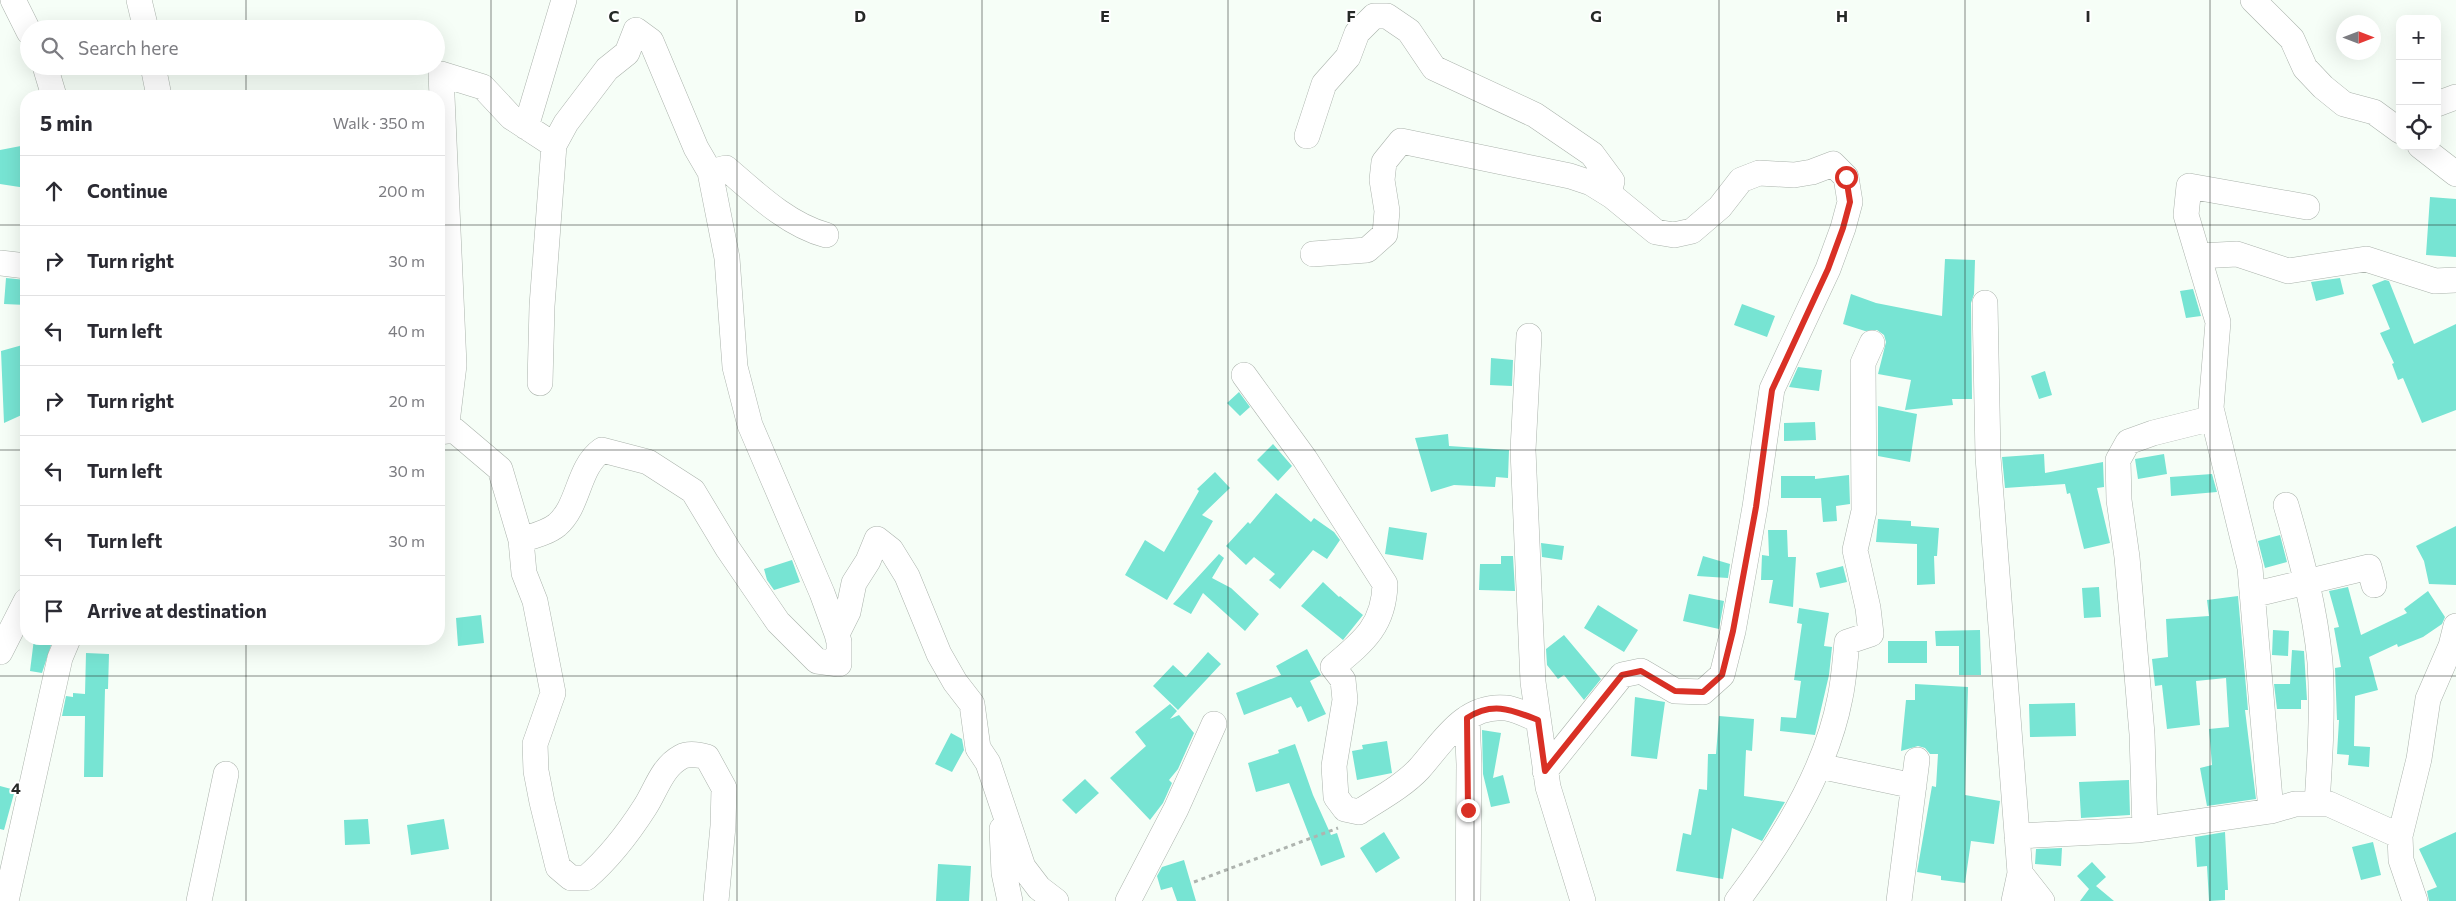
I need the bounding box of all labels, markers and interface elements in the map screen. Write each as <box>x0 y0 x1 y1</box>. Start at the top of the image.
text: C <box>609 6 620 25</box>
text: D <box>854 6 866 25</box>
text: E <box>1100 6 1110 25</box>
text: F <box>1346 6 1356 25</box>
text: G <box>1590 6 1602 25</box>
text: H <box>1836 6 1848 25</box>
text: I <box>2085 6 2091 25</box>
north arrow <box>2336 15 2381 60</box>
map controls <box>2396 15 2441 150</box>
button: + <box>2396 15 2441 60</box>
search box <box>20 20 445 75</box>
icon: search <box>38 34 66 62</box>
text: Search here <box>78 36 178 59</box>
button: − <box>2396 60 2441 105</box>
button: locate <box>2396 105 2441 150</box>
text: 5 min <box>40 110 93 135</box>
text: Walk · 350 m <box>333 113 425 132</box>
route start <box>1835 166 1858 189</box>
icon: ahead <box>40 177 68 205</box>
text: Continue <box>87 179 167 202</box>
text: 200 m <box>378 181 425 200</box>
icon: right <box>40 247 68 275</box>
text: Turn right <box>87 249 174 272</box>
text: 30 m <box>388 251 425 270</box>
icon: left <box>40 317 68 345</box>
text: Turn left <box>87 319 162 342</box>
text: 40 m <box>388 321 425 340</box>
icon: right <box>40 387 68 415</box>
text: Turn right <box>87 389 174 412</box>
text: 20 m <box>389 391 425 410</box>
icon: left <box>40 457 68 485</box>
text: Turn left <box>87 459 162 482</box>
text: 30 m <box>388 461 425 480</box>
icon: left <box>40 527 68 555</box>
text: Turn left <box>87 529 162 552</box>
text: 30 m <box>388 531 425 550</box>
icon: arrive <box>40 597 68 625</box>
text: Arrive at destination <box>87 599 267 622</box>
text: 4 <box>11 778 21 797</box>
route end <box>1457 799 1480 822</box>

